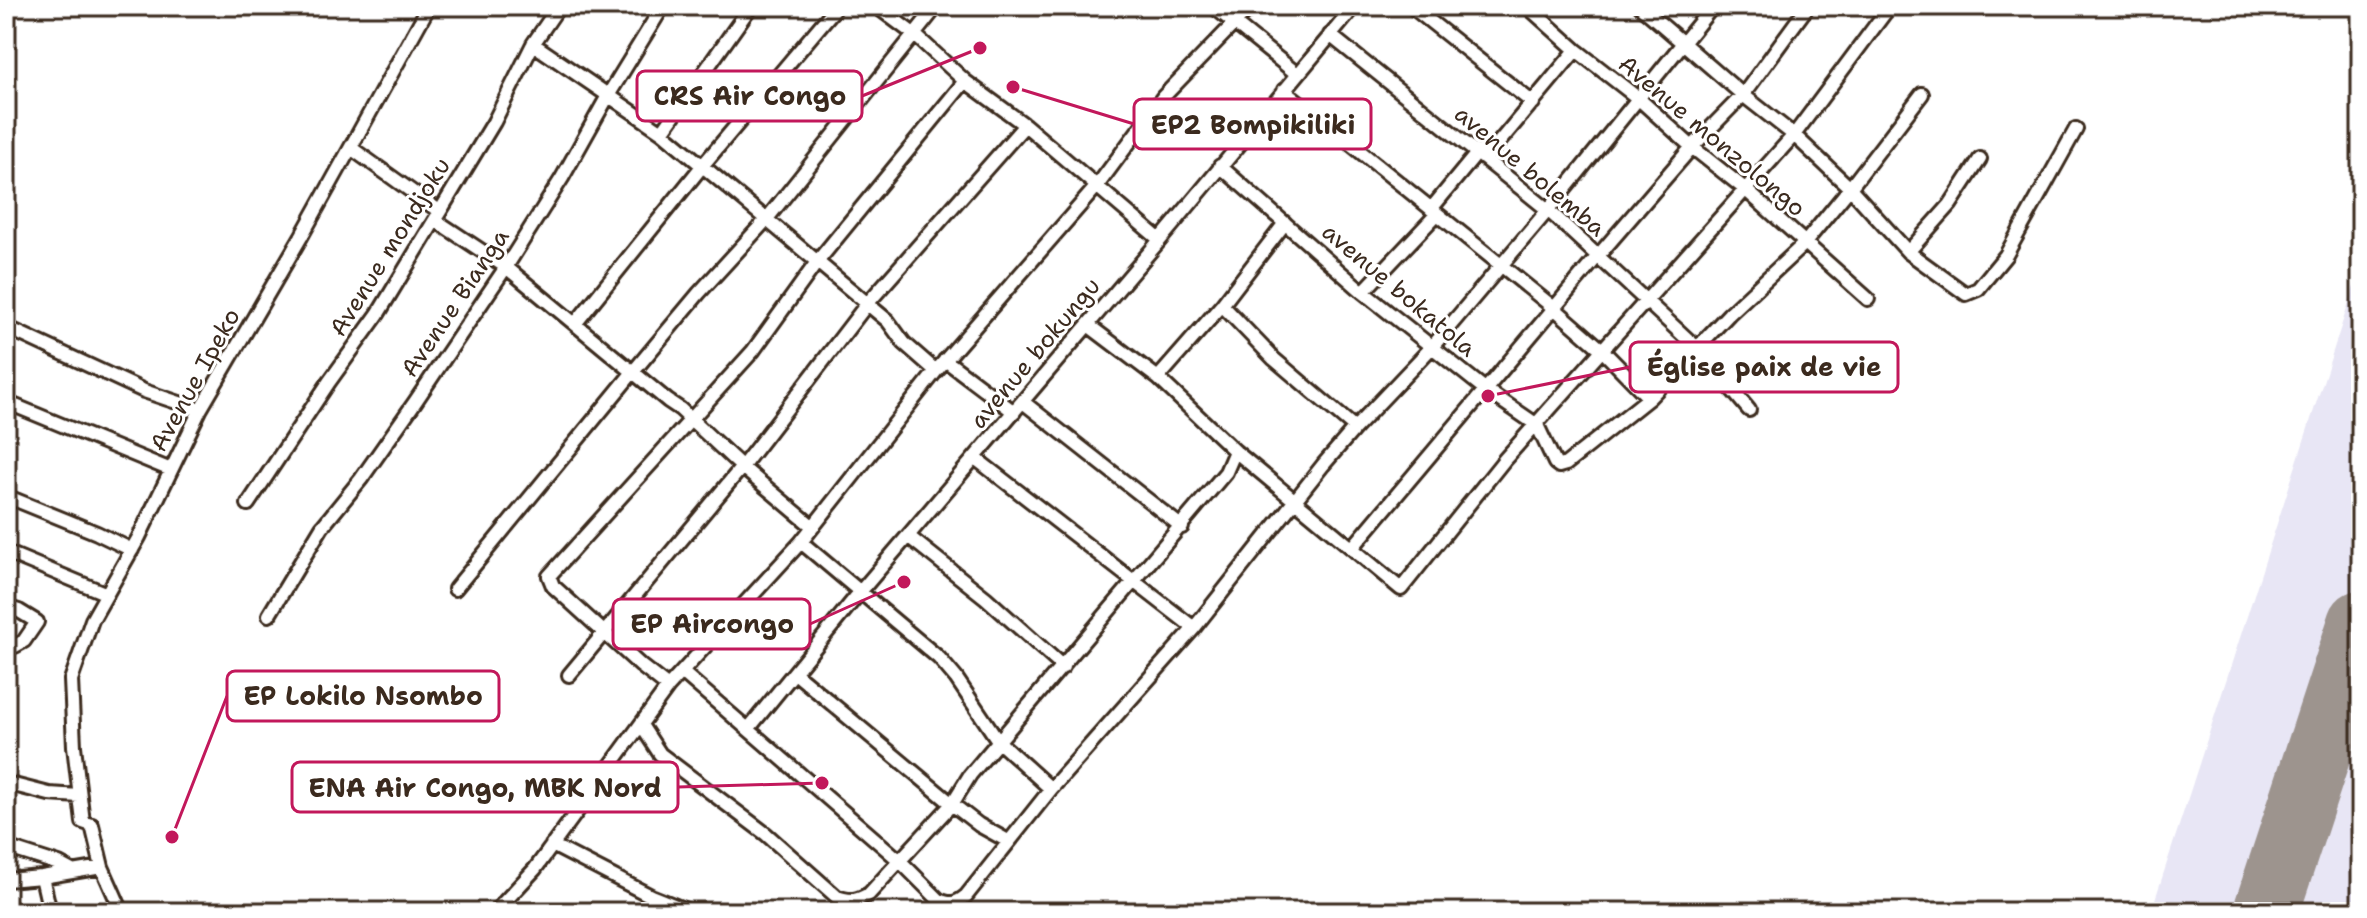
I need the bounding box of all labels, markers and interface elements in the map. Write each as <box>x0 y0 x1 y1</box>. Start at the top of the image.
street label: Avenue monzolongo <box>1612 48 1812 224</box>
callout: CRS Air Congo <box>637 71 862 121</box>
text: CRS Air Congo <box>654 78 846 113</box>
street label: avenue bolemba <box>1448 98 1612 244</box>
callout: EP2 Bompikiliki <box>1134 99 1371 149</box>
text: EP2 Bompikiliki <box>1151 107 1355 142</box>
street label: Avenue mondjoku <box>322 152 458 342</box>
street label: avenue bokatola <box>1315 216 1483 364</box>
street label: Avenue Bianga <box>394 222 517 383</box>
street label: avenue bokungu <box>962 271 1108 435</box>
street label: Avenue Ipeko <box>142 303 248 457</box>
callout: Église paix de vie <box>1630 342 1898 392</box>
text: Église paix de vie <box>1646 348 1882 384</box>
callout: EP Aircongo <box>613 599 810 649</box>
text: EP Aircongo <box>630 606 794 641</box>
callout: EP Lokilo Nsombo <box>227 671 499 721</box>
text: EP Lokilo Nsombo <box>243 678 483 713</box>
callout: ENA Air Congo, MBK Nord <box>292 762 678 812</box>
text: ENA Air Congo, MBK Nord <box>308 770 662 805</box>

